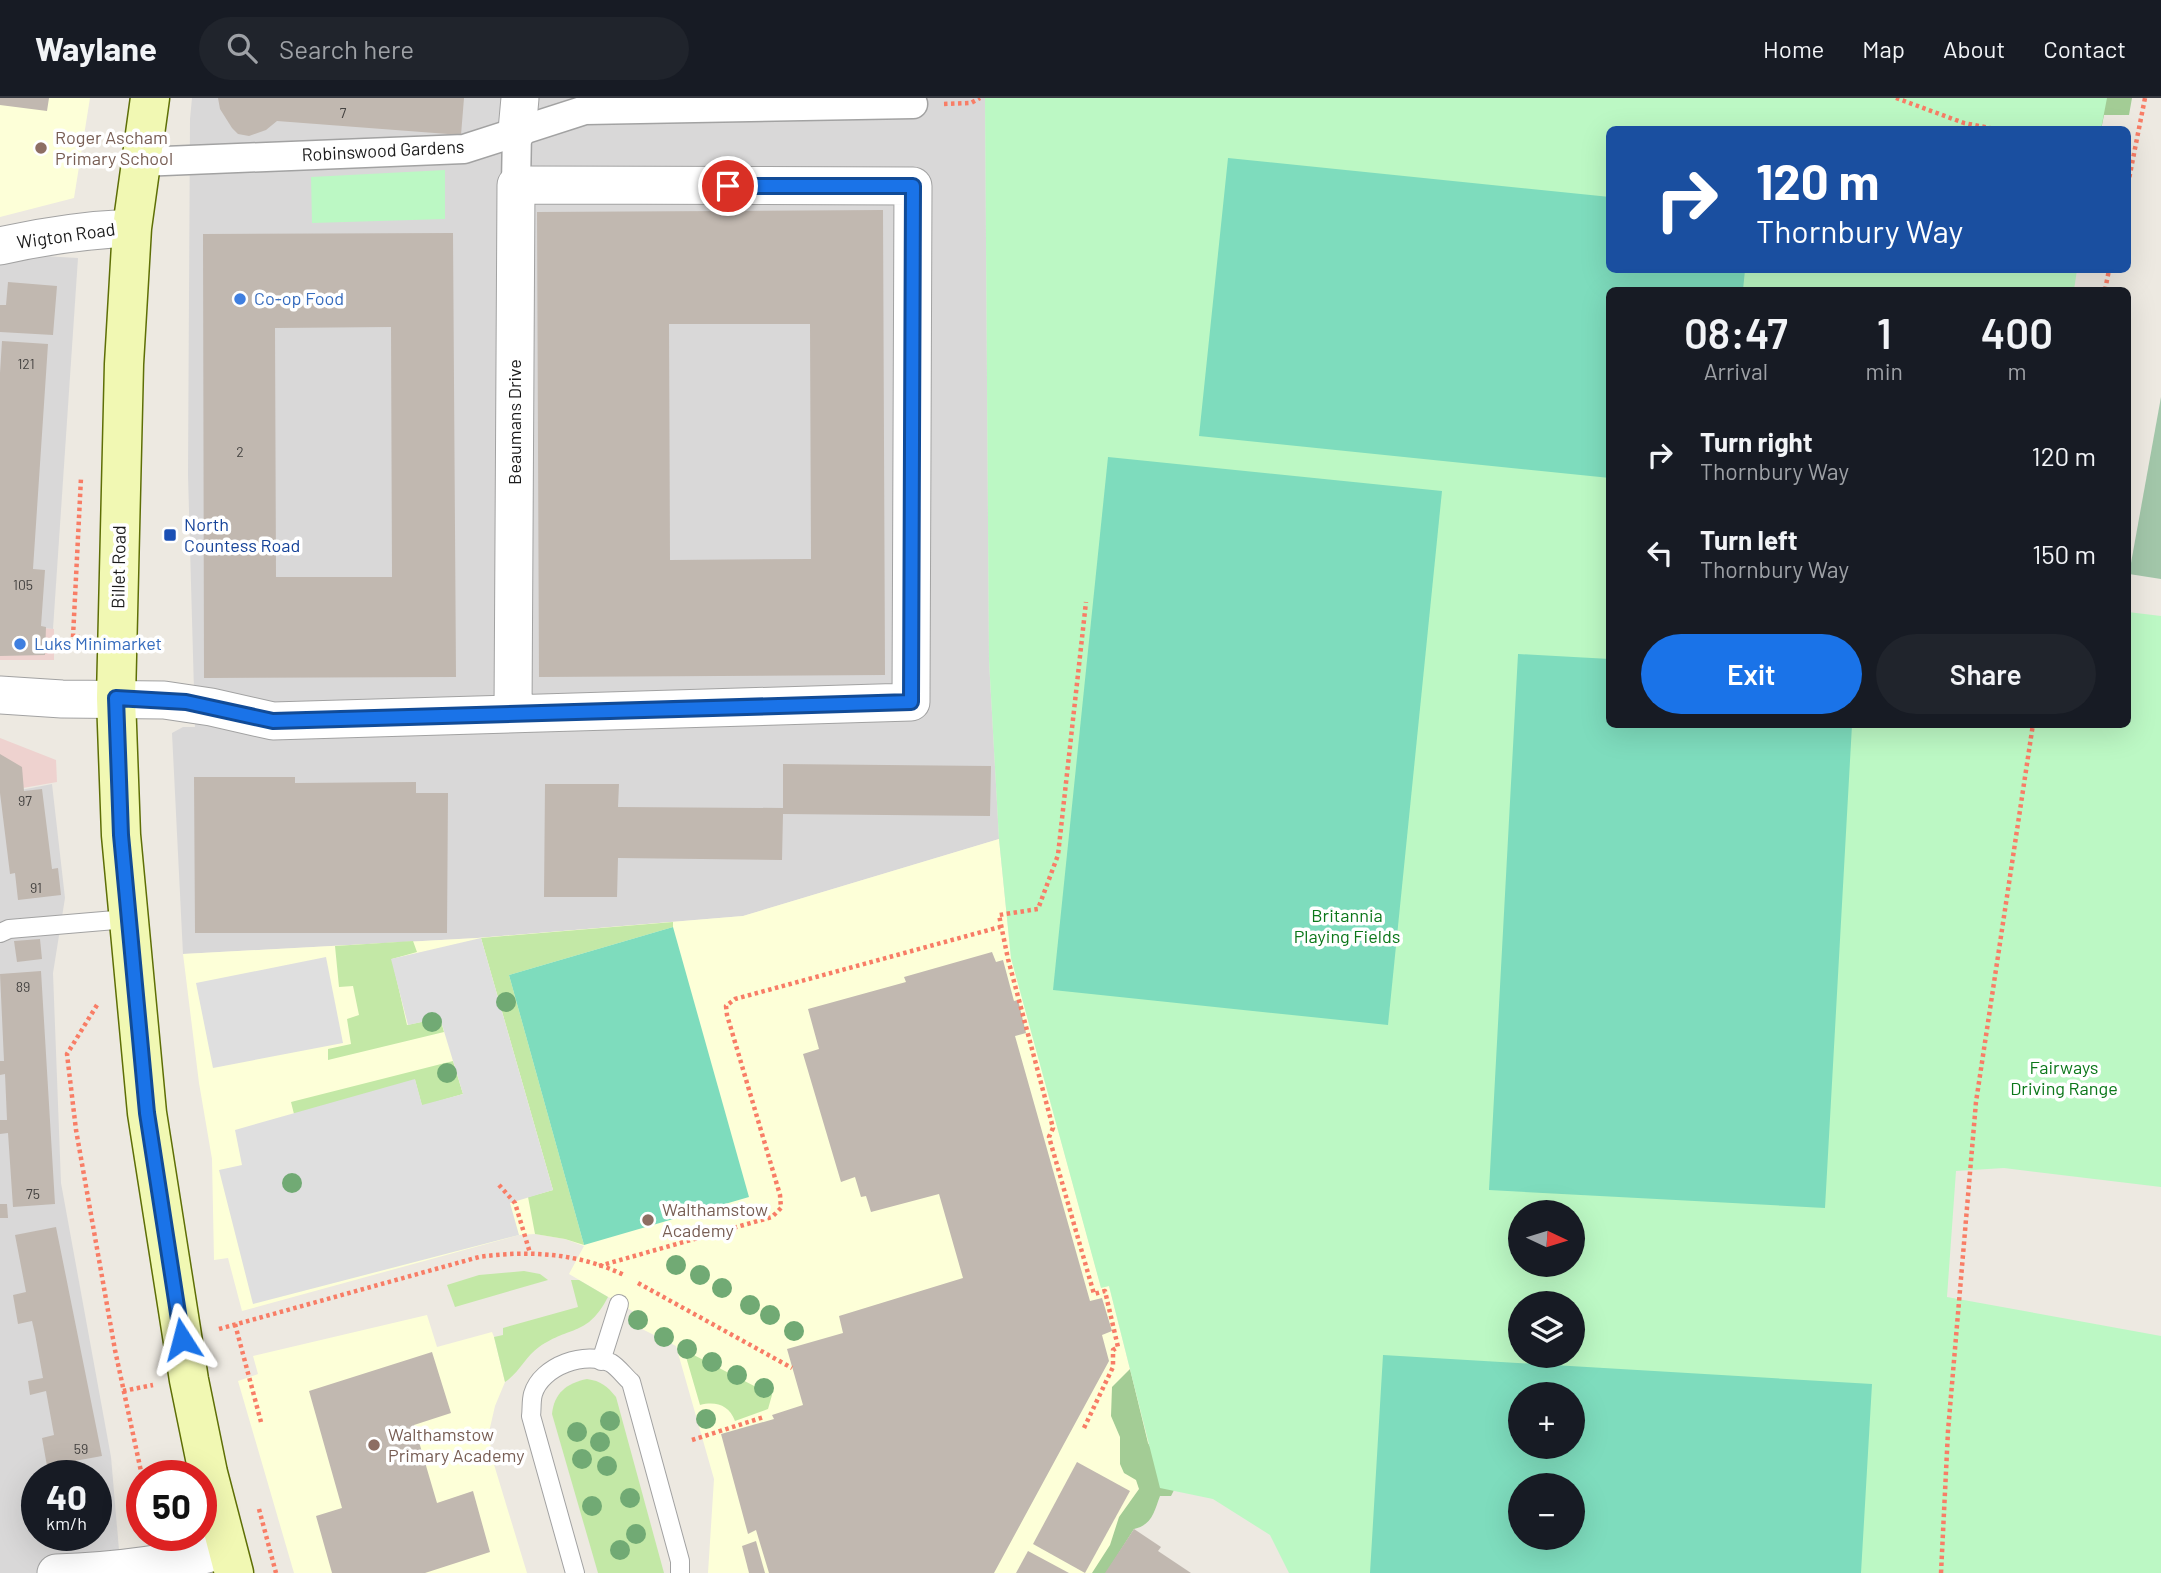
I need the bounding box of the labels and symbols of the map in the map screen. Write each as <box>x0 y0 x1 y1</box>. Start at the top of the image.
house number: 7 <box>340 104 347 121</box>
place label: Roger Ascham Primary School <box>55 126 173 169</box>
street label: Robinswood Gardens <box>301 135 465 165</box>
marker: Roger Ascham Primary School <box>33 140 49 156</box>
pin <box>698 156 758 216</box>
street label: Wigton Road <box>15 217 117 253</box>
place label: Co-op Food <box>254 287 344 309</box>
marker: Co-op Food <box>232 291 248 307</box>
house number: 121 <box>17 355 35 372</box>
street label: Beaumans Drive <box>503 359 525 485</box>
house number: 2 <box>236 443 244 460</box>
place label: North Countess Road <box>184 513 300 556</box>
street label: Billet Road <box>106 525 130 609</box>
marker: North Countess Road <box>162 527 178 543</box>
house number: 105 <box>13 576 33 593</box>
place label: Luks Minimarket <box>34 632 162 654</box>
marker: Luks Minimarket <box>12 636 28 652</box>
house number: 97 <box>18 792 32 809</box>
house number: 91 <box>30 879 42 896</box>
park label: Britannia Playing Fields <box>1294 904 1400 947</box>
house number: 89 <box>16 978 30 995</box>
park label: Fairways Driving Range <box>2010 1056 2118 1099</box>
house number: 75 <box>26 1185 40 1202</box>
place label: Walthamstow Academy <box>662 1198 768 1241</box>
north arrow <box>1508 1200 1586 1278</box>
marker: Walthamstow Academy <box>640 1212 656 1228</box>
position arrow <box>145 1302 219 1376</box>
place label: Walthamstow Primary Academy <box>388 1423 525 1466</box>
marker: Walthamstow Primary Academy <box>366 1437 382 1453</box>
house number: 59 <box>74 1440 88 1457</box>
speed limit sign: 50 <box>126 1460 217 1551</box>

